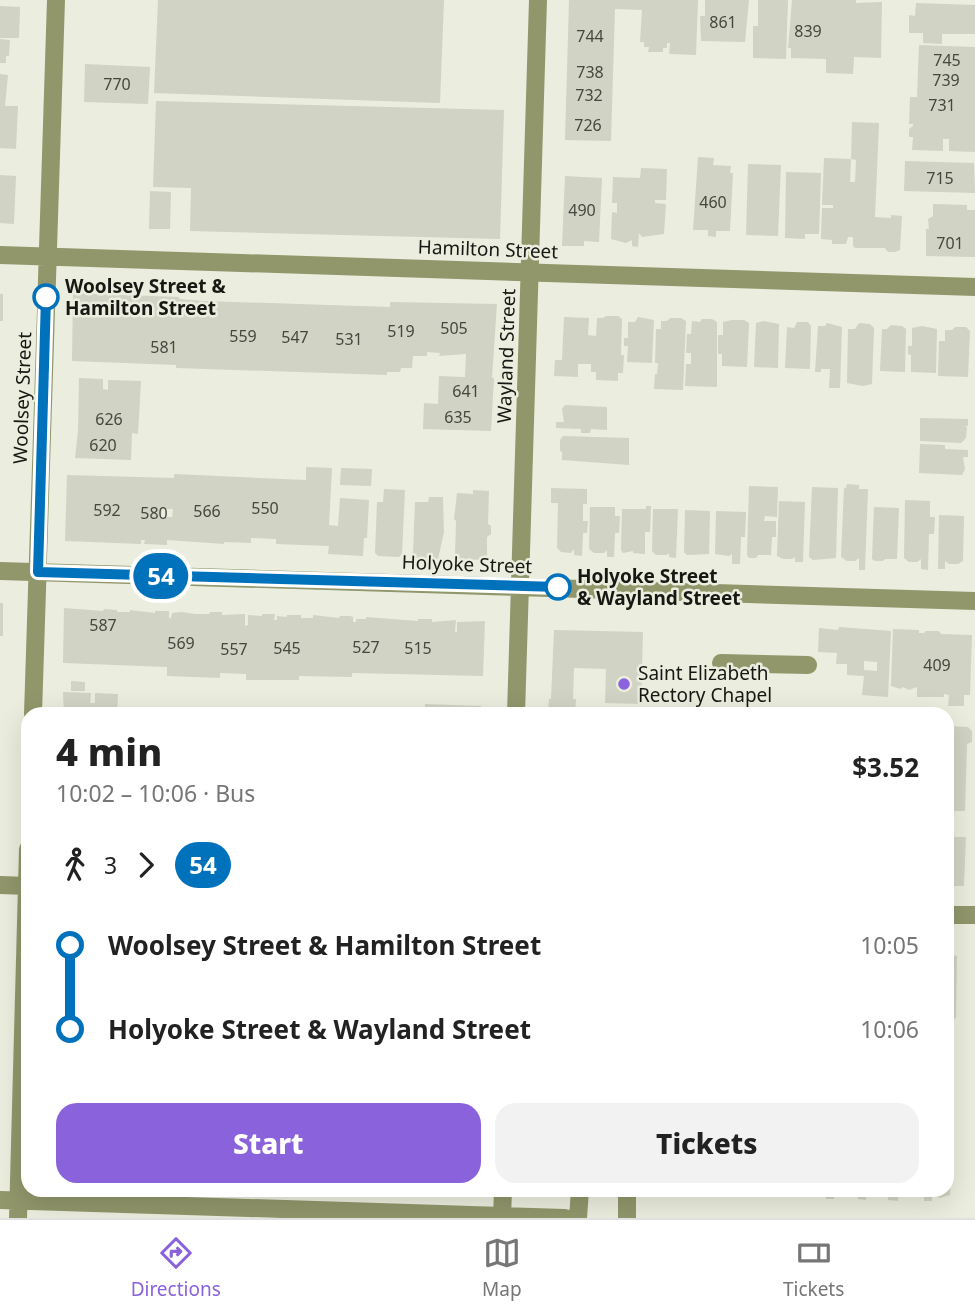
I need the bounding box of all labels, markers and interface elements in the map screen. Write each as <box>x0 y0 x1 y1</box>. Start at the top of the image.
house number: 861 <box>709 11 737 33</box>
house number: 839 <box>794 20 822 42</box>
house number: 744 <box>576 25 604 47</box>
house number: 745 <box>933 49 961 71</box>
house number: 738 <box>576 61 604 83</box>
house number: 739 <box>932 69 960 91</box>
house number: 770 <box>103 73 131 95</box>
house number: 732 <box>575 84 603 106</box>
house number: 731 <box>928 94 956 116</box>
house number: 726 <box>574 114 602 136</box>
house number: 715 <box>926 167 954 189</box>
house number: 460 <box>699 191 727 213</box>
house number: 490 <box>568 199 596 221</box>
house number: 701 <box>936 232 964 254</box>
street label: Hamilton Street <box>417 234 559 264</box>
place label: Woolsey Street & Hamilton Street <box>65 273 226 321</box>
marker: Woolsey Street & Hamilton Street <box>33 284 59 310</box>
street label: Wayland Street <box>491 288 521 424</box>
house number: 505 <box>440 317 468 339</box>
house number: 519 <box>387 320 415 342</box>
house number: 559 <box>229 325 257 347</box>
house number: 547 <box>281 326 309 348</box>
house number: 531 <box>335 328 363 350</box>
street label: Woolsey Street <box>7 331 37 465</box>
house number: 581 <box>150 336 178 358</box>
house number: 641 <box>452 380 480 402</box>
house number: 635 <box>444 406 472 428</box>
house number: 626 <box>95 408 123 430</box>
house number: 620 <box>89 434 117 456</box>
house number: 550 <box>251 497 279 519</box>
house number: 592 <box>93 499 121 521</box>
house number: 566 <box>193 500 221 522</box>
house number: 580 <box>140 502 168 524</box>
street label: Holyoke Street <box>401 549 533 579</box>
line badge: 54 <box>130 553 192 599</box>
text: 54 <box>147 559 175 592</box>
place label: Holyoke Street & Wayland Street <box>577 563 741 611</box>
marker: Holyoke Street & Wayland Street <box>545 574 571 600</box>
house number: 587 <box>89 614 117 636</box>
house number: 569 <box>167 632 195 654</box>
house number: 527 <box>352 636 380 658</box>
house number: 545 <box>273 637 301 659</box>
house number: 515 <box>404 637 432 659</box>
house number: 557 <box>220 638 248 660</box>
house number: 409 <box>923 654 951 676</box>
place label: Saint Elizabeth Rectory Chapel <box>638 660 772 708</box>
marker: Saint Elizabeth Rectory Chapel <box>616 676 632 692</box>
text: 4 min <box>56 725 162 777</box>
text: $3.52 <box>852 749 919 785</box>
text: 10:02 – 10:06 · Bus <box>56 777 255 809</box>
icon: walk <box>56 846 94 884</box>
icon: forward <box>127 846 165 884</box>
text: 54 <box>189 848 217 881</box>
text: 3 <box>104 849 117 881</box>
text: Woolsey Street & Hamilton Street <box>108 927 541 963</box>
text: 10:05 <box>860 929 919 961</box>
text: Holyoke Street & Wayland Street <box>108 1011 531 1047</box>
text: 10:06 <box>860 1013 919 1045</box>
button: Start <box>56 1103 481 1183</box>
button: Tickets <box>495 1103 919 1183</box>
tab: Directions <box>131 1234 221 1302</box>
tab: Map <box>482 1234 522 1302</box>
tab: Tickets <box>783 1234 844 1302</box>

